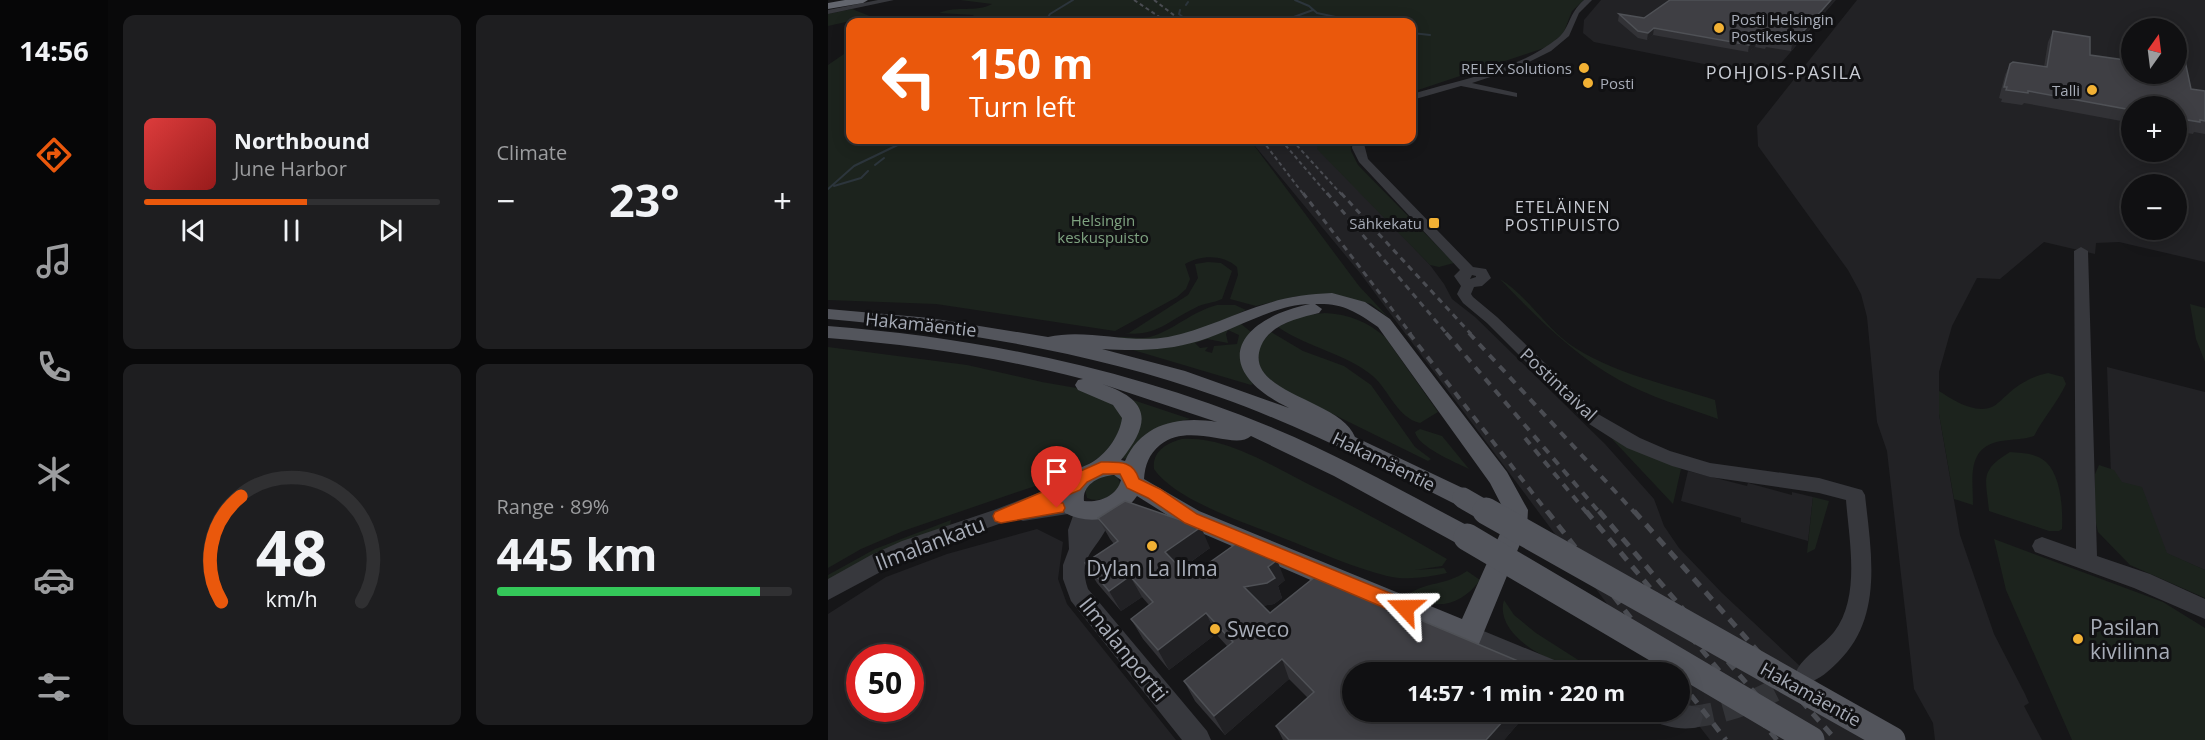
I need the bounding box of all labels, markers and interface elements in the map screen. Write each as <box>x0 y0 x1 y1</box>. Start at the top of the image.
place label: Posti Helsingin Postikeskus <box>1731 9 1834 46</box>
north arrow <box>2121 18 2187 84</box>
map controls <box>2121 18 2187 240</box>
marker: Posti Helsingin Postikeskus <box>1712 21 1726 35</box>
text: 14:56 <box>19 32 89 69</box>
text: 150 m <box>969 34 1093 91</box>
icon: left <box>870 42 948 120</box>
place label: RELEX Solutions <box>1461 58 1572 78</box>
district label: POHJOIS-PASILA <box>1706 60 1862 84</box>
marker: RELEX Solutions <box>1577 61 1591 75</box>
place label: Posti <box>1600 73 1634 93</box>
marker: Posti <box>1581 76 1595 90</box>
place label: Talli <box>2052 80 2080 100</box>
marker: Talli <box>2085 83 2099 97</box>
text: Turn left <box>969 88 1076 125</box>
button: + <box>2121 96 2187 162</box>
text: Northbound <box>234 125 370 155</box>
icon: directions <box>33 134 75 176</box>
text: Climate <box>497 139 567 166</box>
text: June Harbor <box>234 155 347 182</box>
text: 23° <box>609 169 680 230</box>
button: − <box>2121 174 2187 240</box>
text: − <box>497 178 515 223</box>
text: + <box>773 178 792 223</box>
district label: ETELÄINEN POSTIPUISTO <box>1505 196 1621 236</box>
park label: Helsingin keskuspuisto <box>1057 210 1149 247</box>
place label: Sähkekatu <box>1349 213 1422 233</box>
icon: previous <box>177 214 210 247</box>
icon: pause <box>275 214 308 247</box>
icon: next <box>374 214 407 247</box>
marker: Sähkekatu <box>1427 216 1441 230</box>
icon: music <box>33 240 75 282</box>
street label: Hakamäentie <box>864 306 978 342</box>
street label: Postintaival <box>1515 342 1603 426</box>
icon: phone <box>33 346 75 388</box>
street label: Hakamäentie <box>1329 426 1439 496</box>
pin <box>1031 446 1082 508</box>
icon: climate <box>33 453 75 495</box>
icon: arrive <box>1040 455 1073 488</box>
text: Range · 89% <box>497 493 609 520</box>
text: 48 <box>256 509 327 594</box>
street label: Ilmalankatu <box>871 509 989 577</box>
text: 445 km <box>497 523 657 584</box>
marker: Dylan La Ilma <box>1145 539 1159 553</box>
place label: Dylan La Ilma <box>1086 554 1218 582</box>
icon: car <box>33 559 75 601</box>
position arrow <box>1373 576 1437 640</box>
text: km/h <box>266 584 318 613</box>
street label: Ilmalanportti <box>1073 591 1175 707</box>
place label: Pasilan kivilinna <box>2090 613 2170 665</box>
place label: Sweco <box>1227 615 1289 643</box>
marker: Sweco <box>1208 622 1222 636</box>
marker: Pasilan kivilinna <box>2071 632 2085 646</box>
speed limit sign: 50 <box>846 644 924 722</box>
street label: Hakamäentie <box>1756 656 1866 732</box>
icon: filters <box>33 666 75 708</box>
text: 14:57 · 1 min · 220 m <box>1407 677 1625 707</box>

